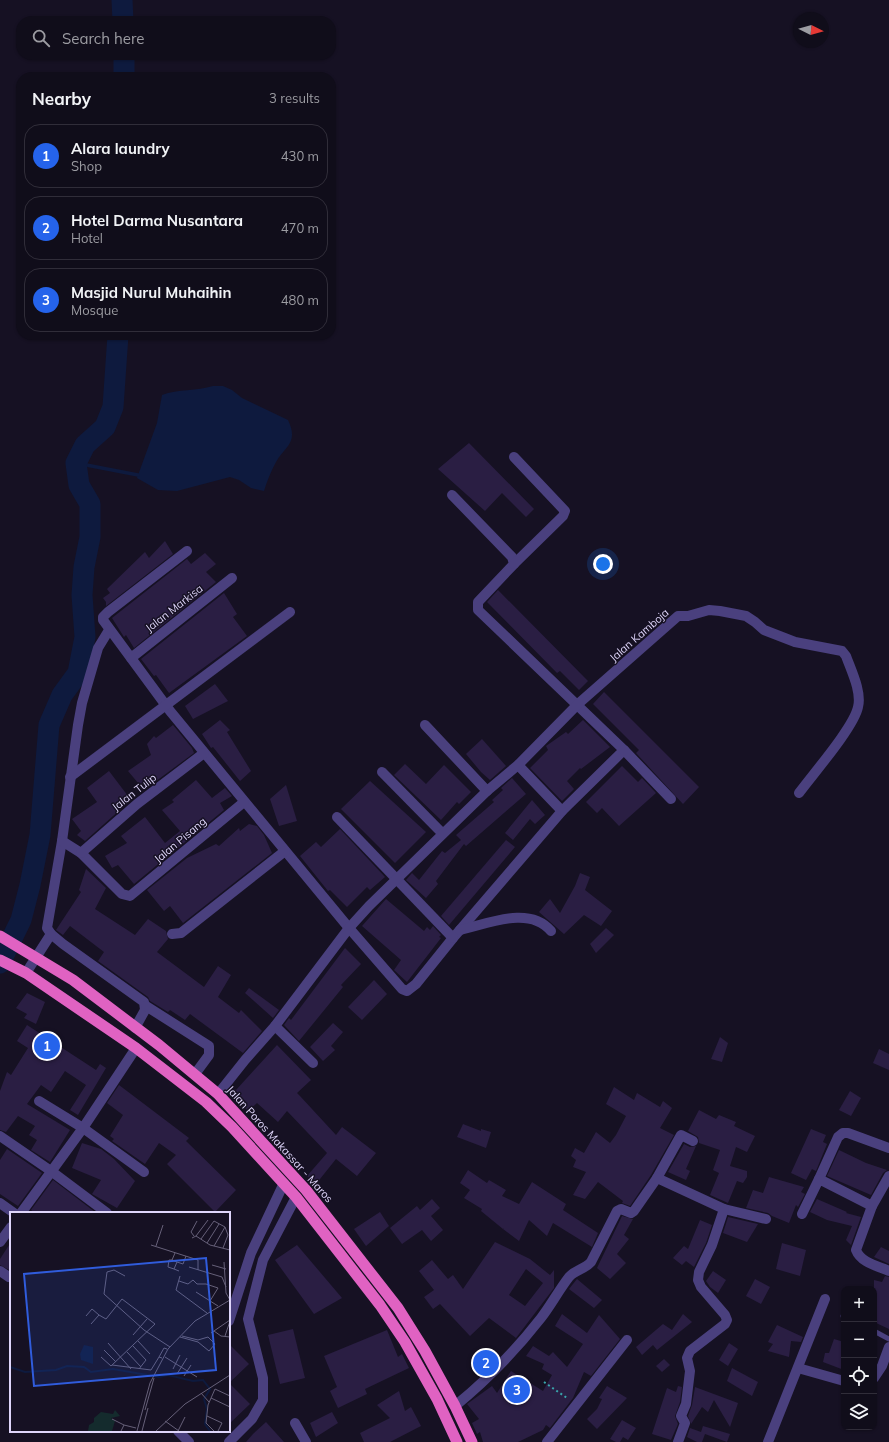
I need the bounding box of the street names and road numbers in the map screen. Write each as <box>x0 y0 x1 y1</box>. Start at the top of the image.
street label: Jalan Markisa <box>142 581 206 635</box>
street label: Jalan Kamboja <box>606 605 672 665</box>
street label: Jalan Tulip <box>109 770 159 814</box>
street label: Jalan Pisang <box>151 814 209 866</box>
street label: Jalan Poros Makassar - Maros <box>224 1083 336 1205</box>

